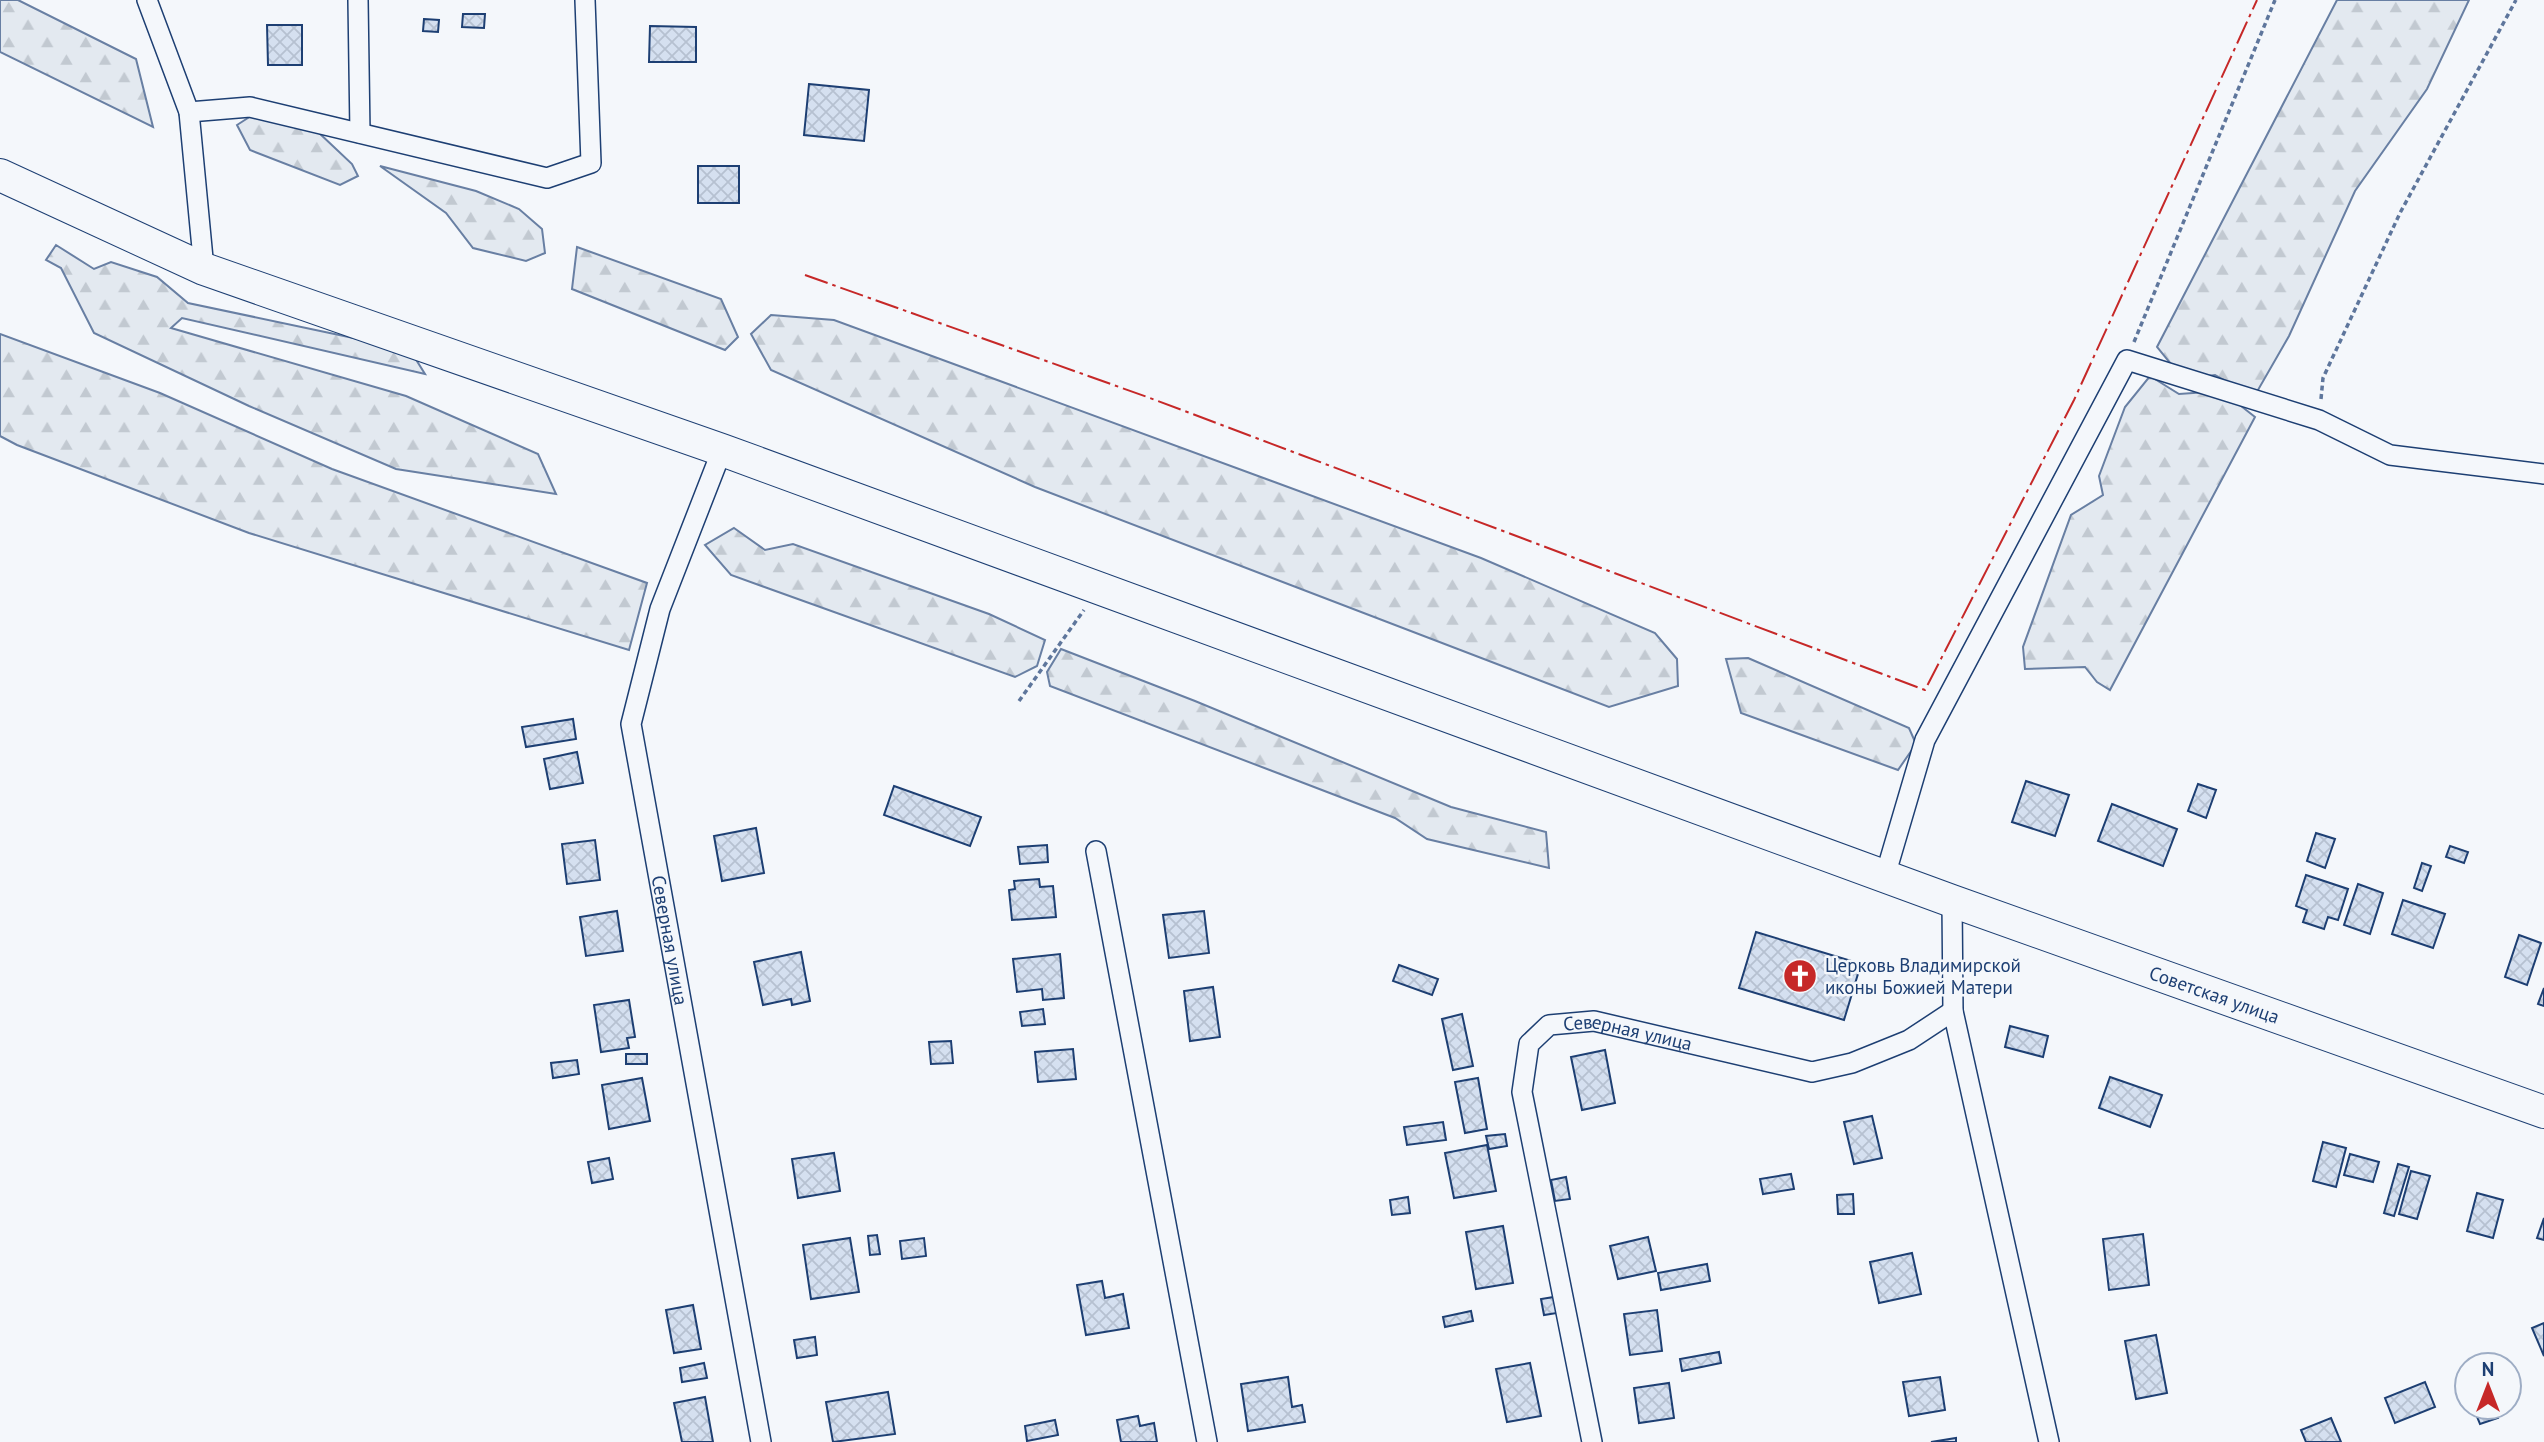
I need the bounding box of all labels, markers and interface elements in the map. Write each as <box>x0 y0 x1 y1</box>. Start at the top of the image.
street label: Северная улица <box>647 873 694 1007</box>
place label: Церковь Владимирской иконы Божией Матери <box>1825 953 2021 999</box>
church icon: Церковь Владимирской иконы Божией Матери <box>1781 957 1819 995</box>
street label: Советская улица <box>2146 960 2283 1029</box>
street label: Северная улица <box>1562 1009 1695 1056</box>
north arrow <box>2453 1351 2523 1421</box>
text: N <box>2482 1357 2494 1381</box>

